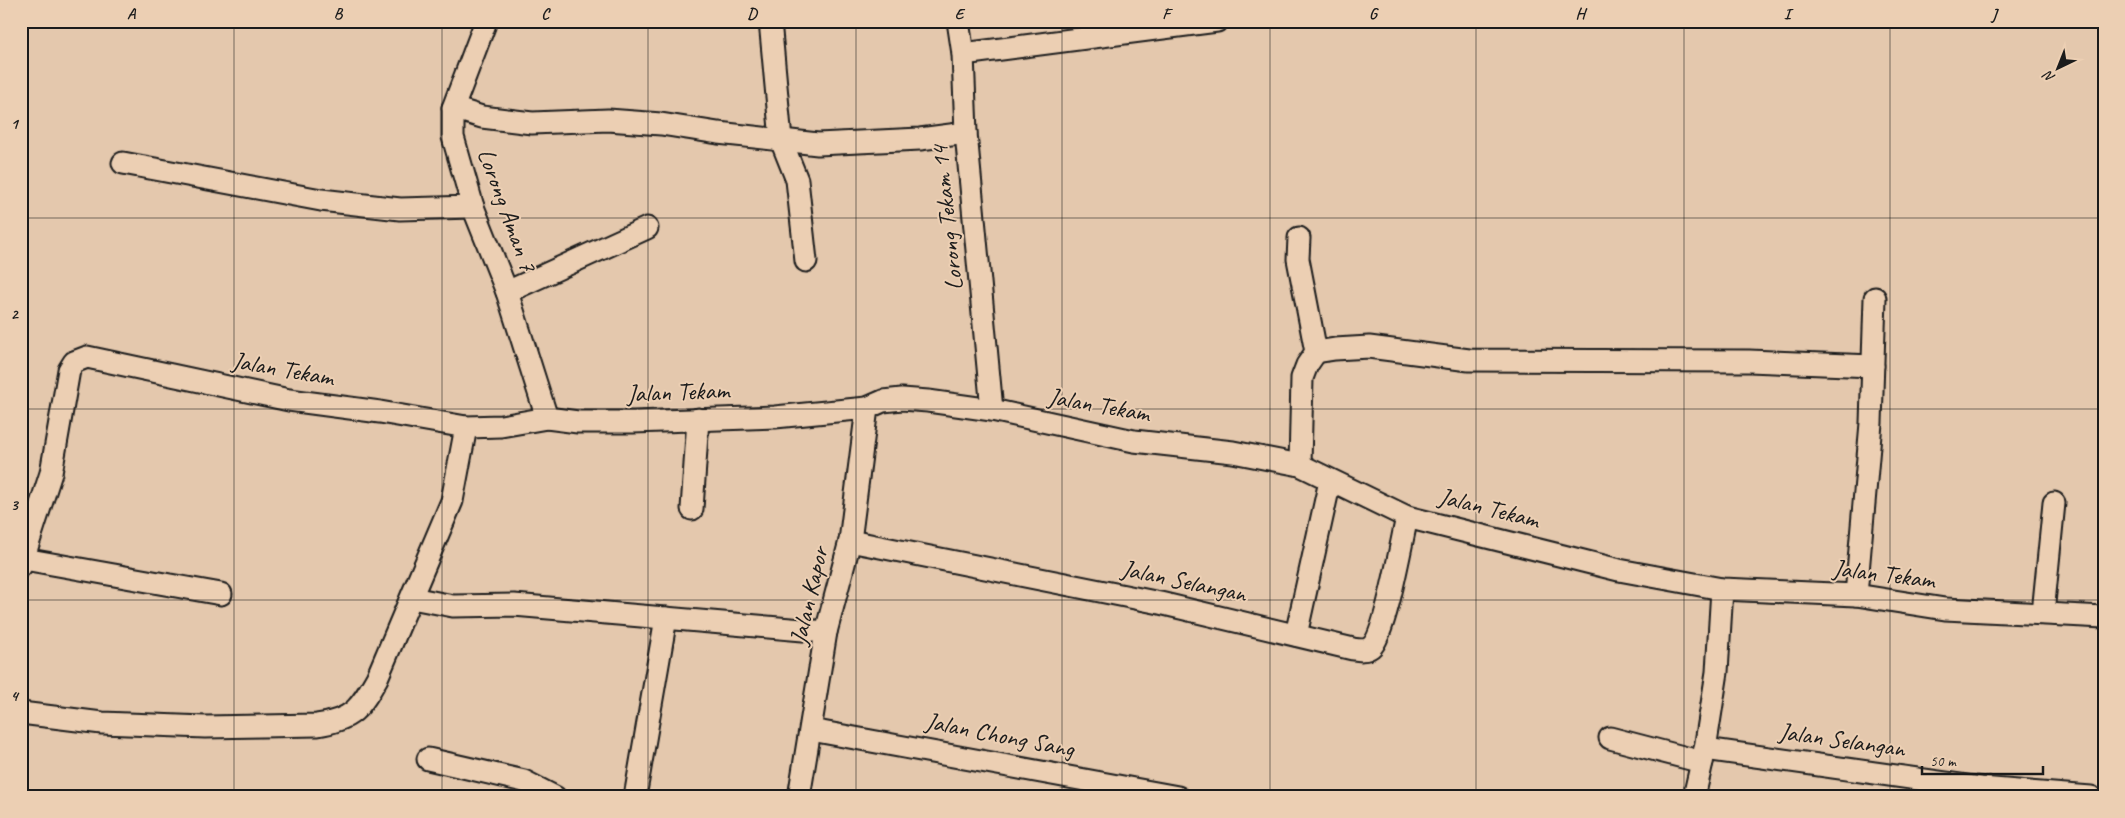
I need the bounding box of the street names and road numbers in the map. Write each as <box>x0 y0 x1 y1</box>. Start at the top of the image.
street label: Lorong Tekam 14 <box>923 141 971 292</box>
street label: Lorong Aman 7 <box>470 144 545 278</box>
street label: Jalan Tekam <box>229 344 338 394</box>
street label: Jalan Tekam <box>625 374 732 410</box>
street label: Jalan Tekam <box>1045 380 1154 430</box>
street label: Jalan Tekam <box>1435 480 1544 536</box>
street label: Jalan Kapor <box>782 541 836 649</box>
street label: Jalan Selangan <box>1118 552 1251 610</box>
street label: Jalan Tekam <box>1830 552 1939 596</box>
street label: Jalan Chong Sang <box>922 705 1078 765</box>
street label: Jalan Selangan <box>1776 715 1909 765</box>

